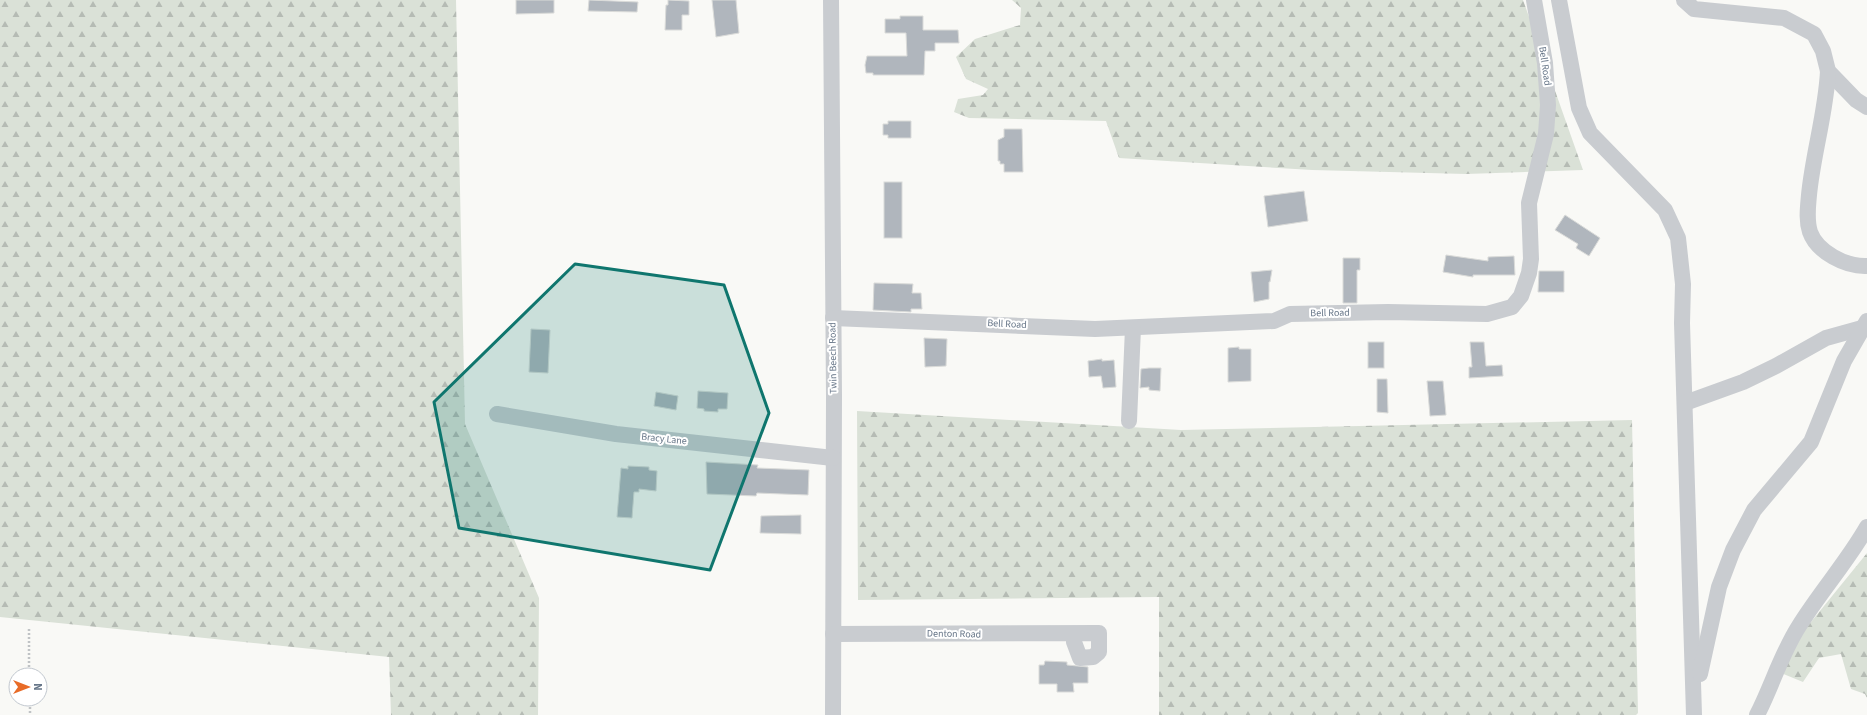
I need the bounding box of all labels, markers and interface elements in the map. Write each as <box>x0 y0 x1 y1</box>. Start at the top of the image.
street label: Bell Road <box>1535 46 1555 86</box>
street label: Bell Road <box>1310 306 1350 320</box>
street label: Bell Road <box>987 316 1027 332</box>
street label: Twin Beech Road <box>825 322 841 394</box>
street label: Bracy Lane <box>641 430 688 448</box>
street label: Denton Road <box>927 627 981 641</box>
north arrow <box>8 667 48 707</box>
text: N <box>30 683 45 691</box>

